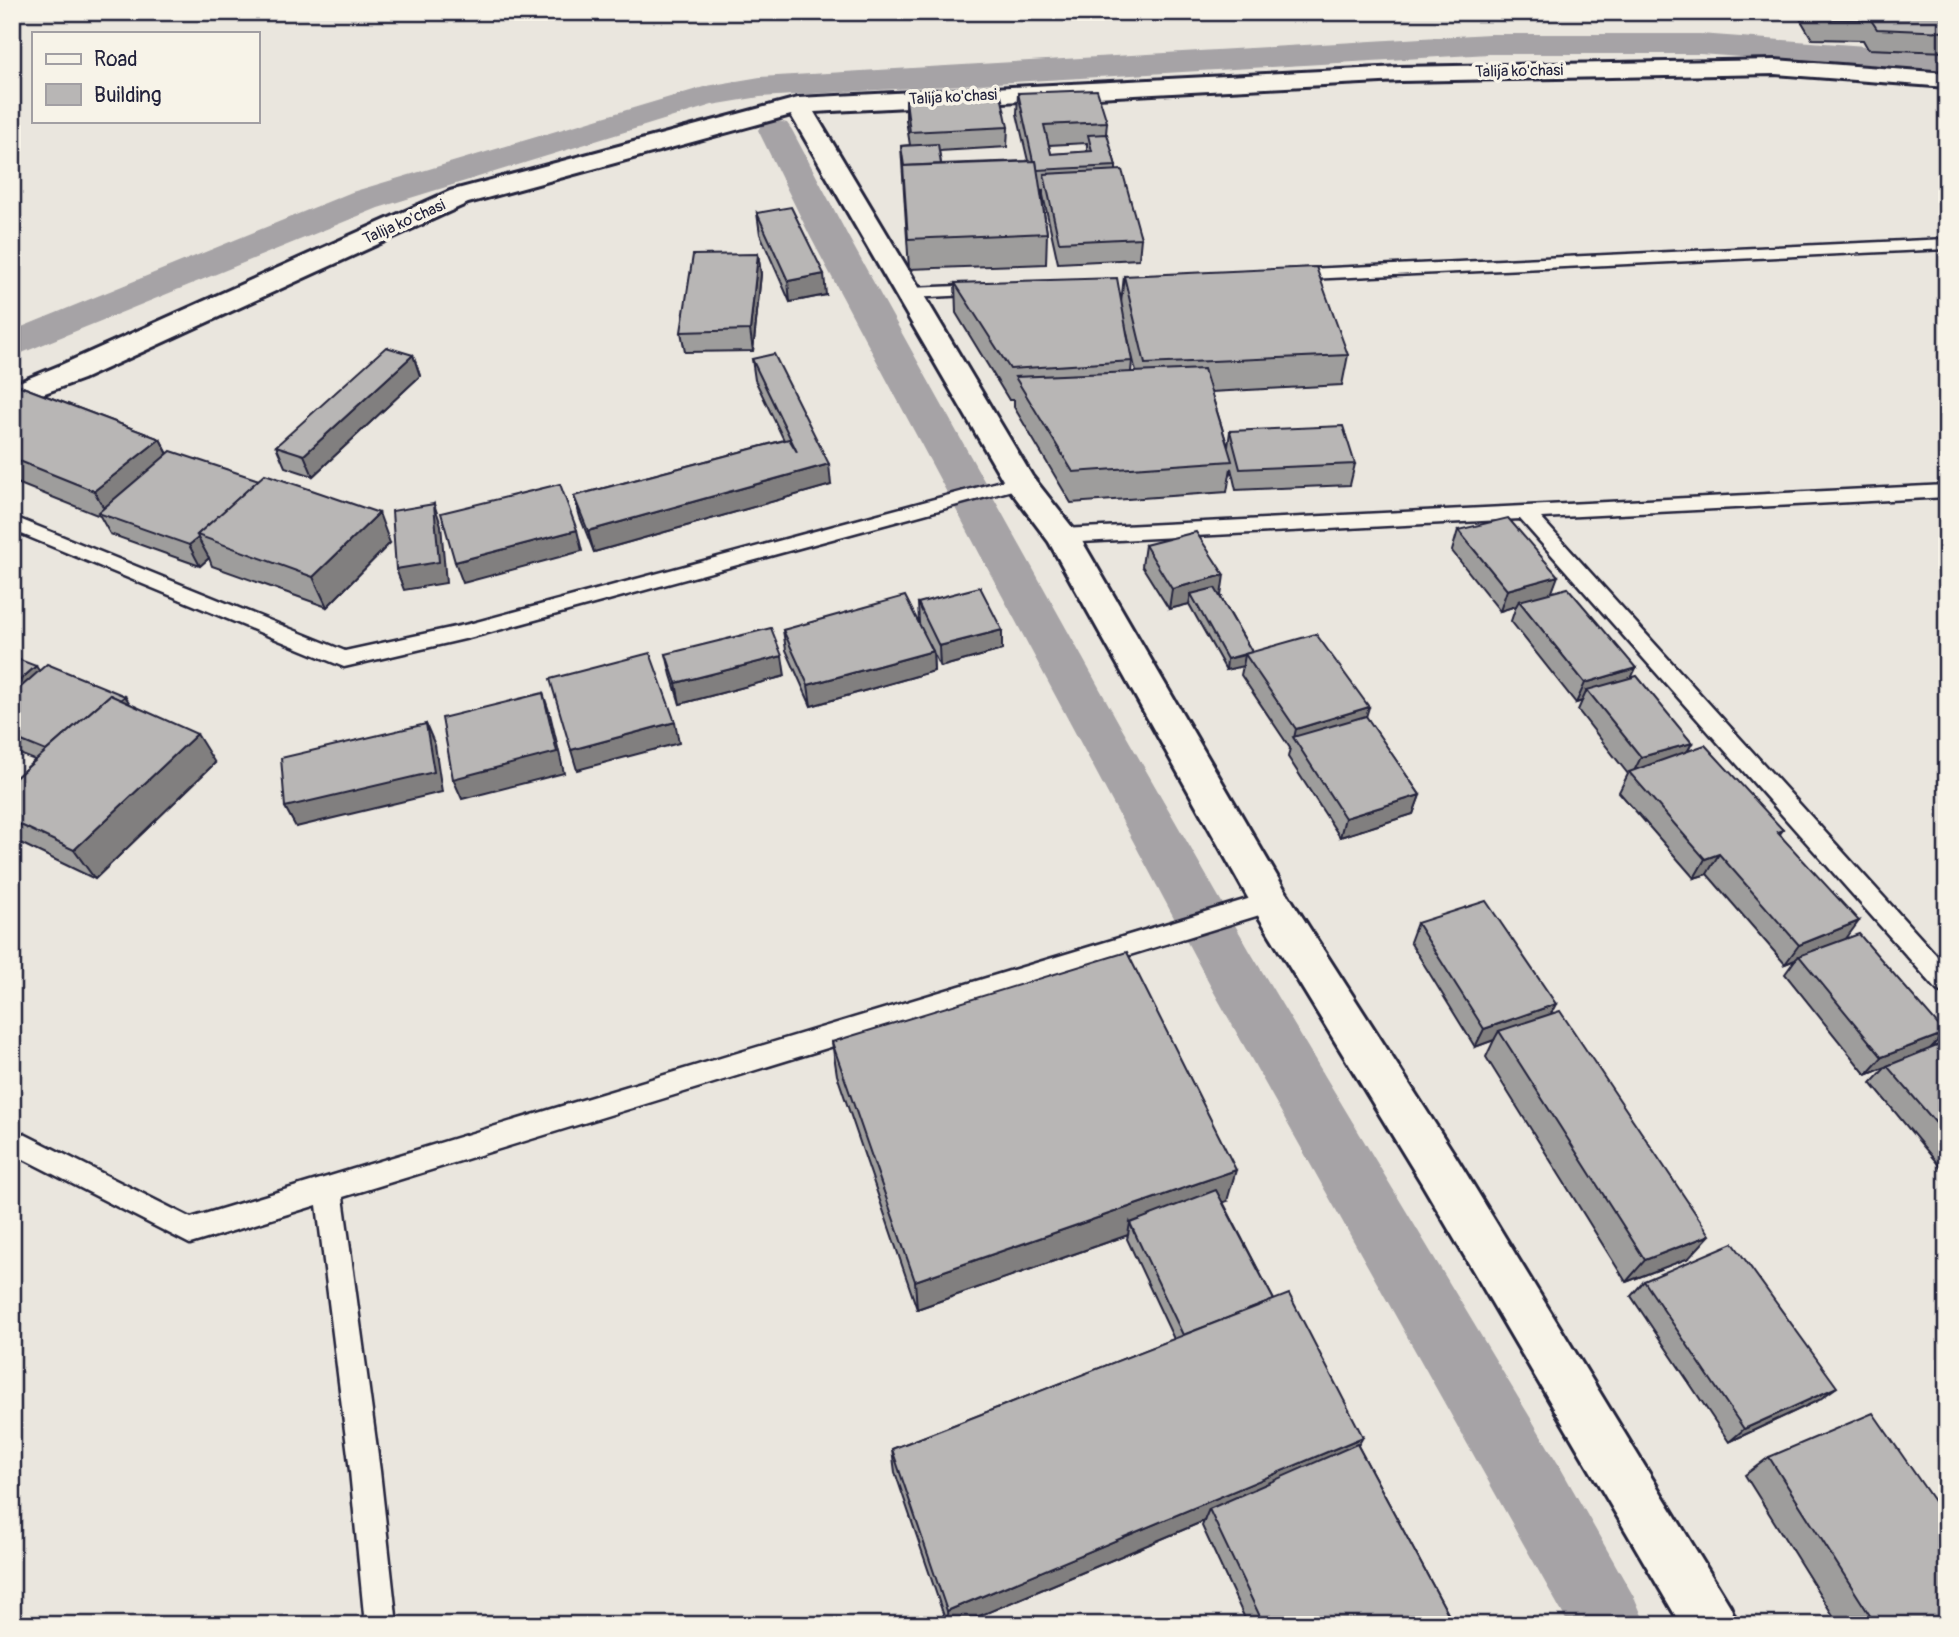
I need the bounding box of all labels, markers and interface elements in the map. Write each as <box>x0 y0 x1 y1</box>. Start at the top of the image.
legend <box>32 32 259 122</box>
text: Road <box>94 46 138 73</box>
street label: Talija ko'chasi <box>1475 60 1564 82</box>
text: Building <box>94 82 161 109</box>
street label: Talija ko'chasi <box>908 85 998 109</box>
street label: Talija ko'chasi <box>360 195 449 249</box>

